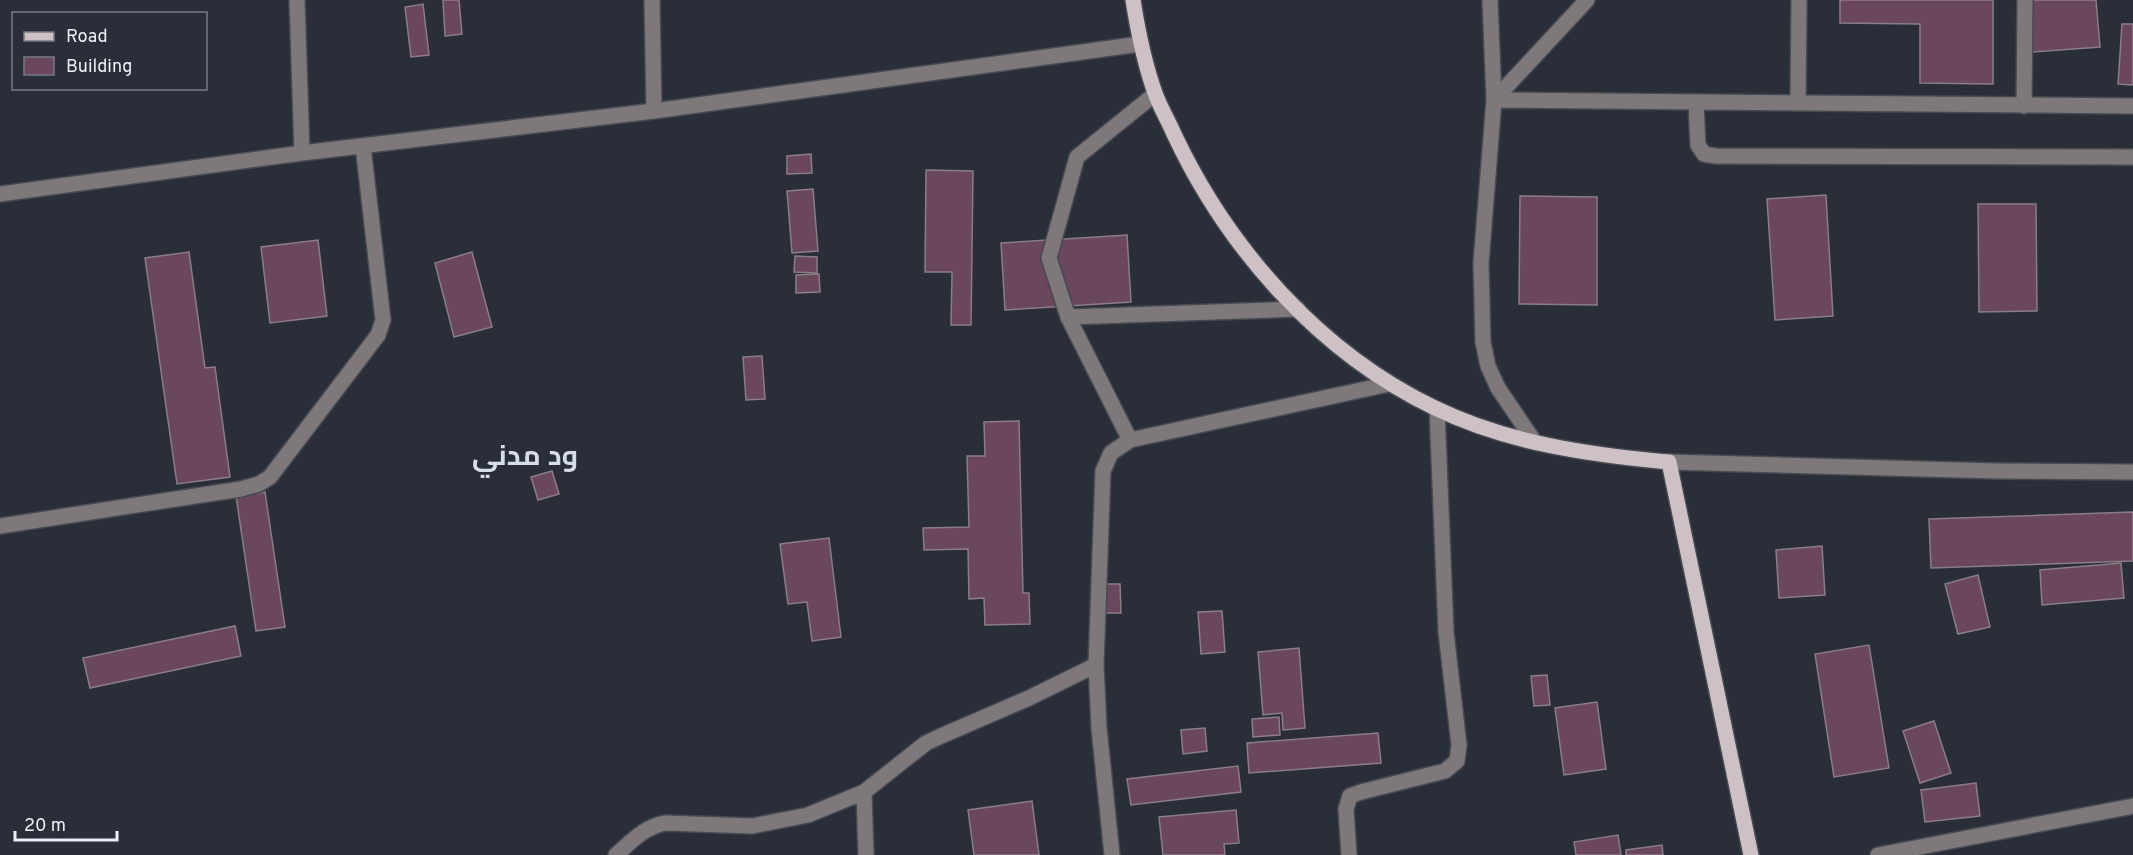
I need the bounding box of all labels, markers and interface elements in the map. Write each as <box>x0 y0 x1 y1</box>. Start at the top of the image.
legend <box>12 12 207 90</box>
text: Road <box>66 26 108 49</box>
text: Building <box>66 56 132 79</box>
district label: ود مدني <box>472 440 578 478</box>
scale bar <box>15 804 117 842</box>
text: 20 m <box>24 815 66 838</box>

